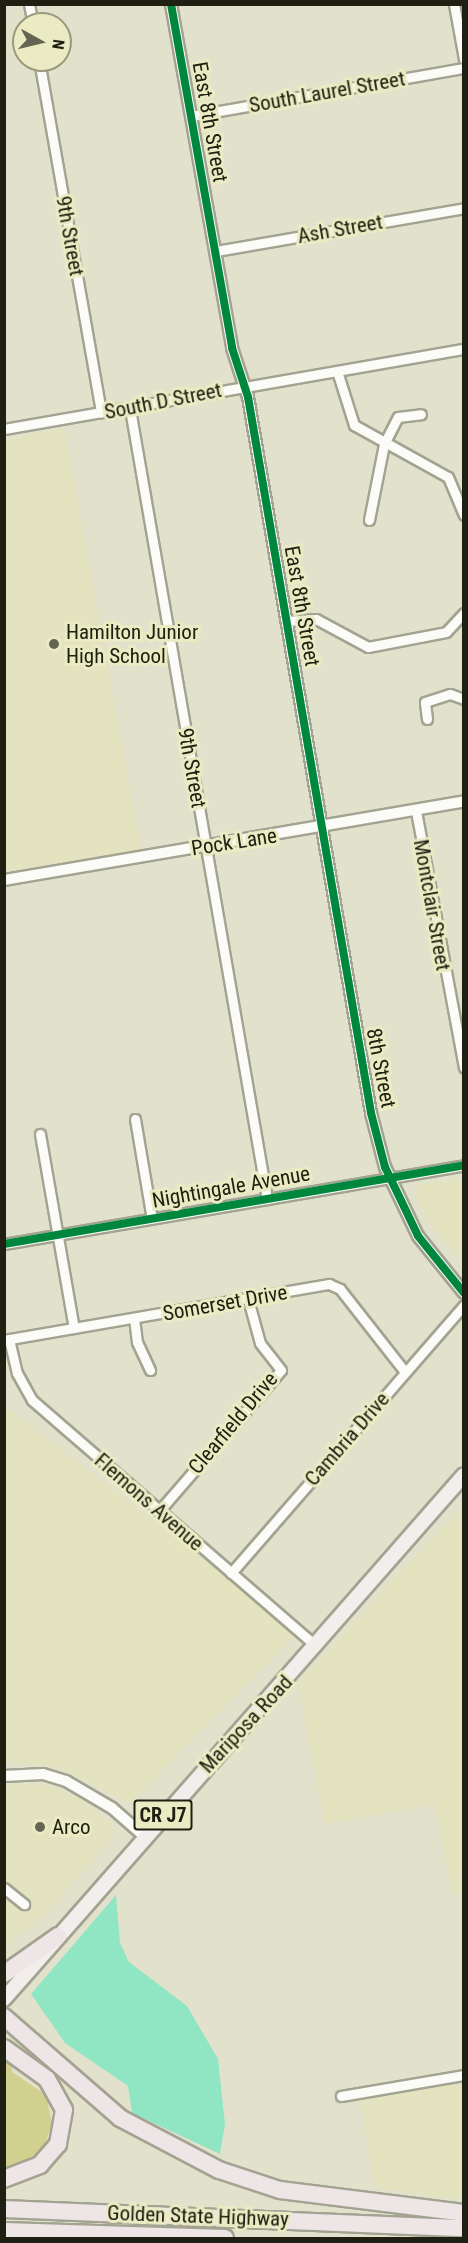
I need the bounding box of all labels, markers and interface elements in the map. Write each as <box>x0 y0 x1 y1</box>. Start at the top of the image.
north arrow <box>12 12 72 72</box>
text: N <box>48 38 68 50</box>
street label: East 8th Street <box>187 60 233 184</box>
street label: South Laurel Street <box>247 66 407 118</box>
street label: 9th Street <box>51 194 89 278</box>
street label: Ash Street <box>296 209 384 249</box>
street label: South D Street <box>102 377 224 425</box>
street label: East 8th Street <box>279 544 325 668</box>
place label: Hamilton Junior High School <box>66 619 198 669</box>
marker: Hamilton Junior High School <box>47 637 61 651</box>
street label: 9th Street <box>173 726 211 810</box>
street label: Pock Lane <box>190 823 278 861</box>
street label: Montclair Street <box>408 838 456 972</box>
street label: 8th Street <box>361 1026 401 1110</box>
street label: Nightingale Avenue <box>150 1161 312 1213</box>
street label: Somerset Drive <box>161 1280 289 1326</box>
street label: Clearfield Drive <box>183 1367 283 1479</box>
street label: Cambria Drive <box>299 1387 395 1491</box>
street label: Flemons Avenue <box>89 1448 209 1556</box>
street label: Mariposa Road <box>194 1670 298 1778</box>
road number: CR J7 <box>133 1798 193 1832</box>
place label: Arco <box>52 1814 91 1840</box>
marker: Arco <box>33 1820 47 1834</box>
street label: Golden State Highway <box>107 2200 289 2232</box>

